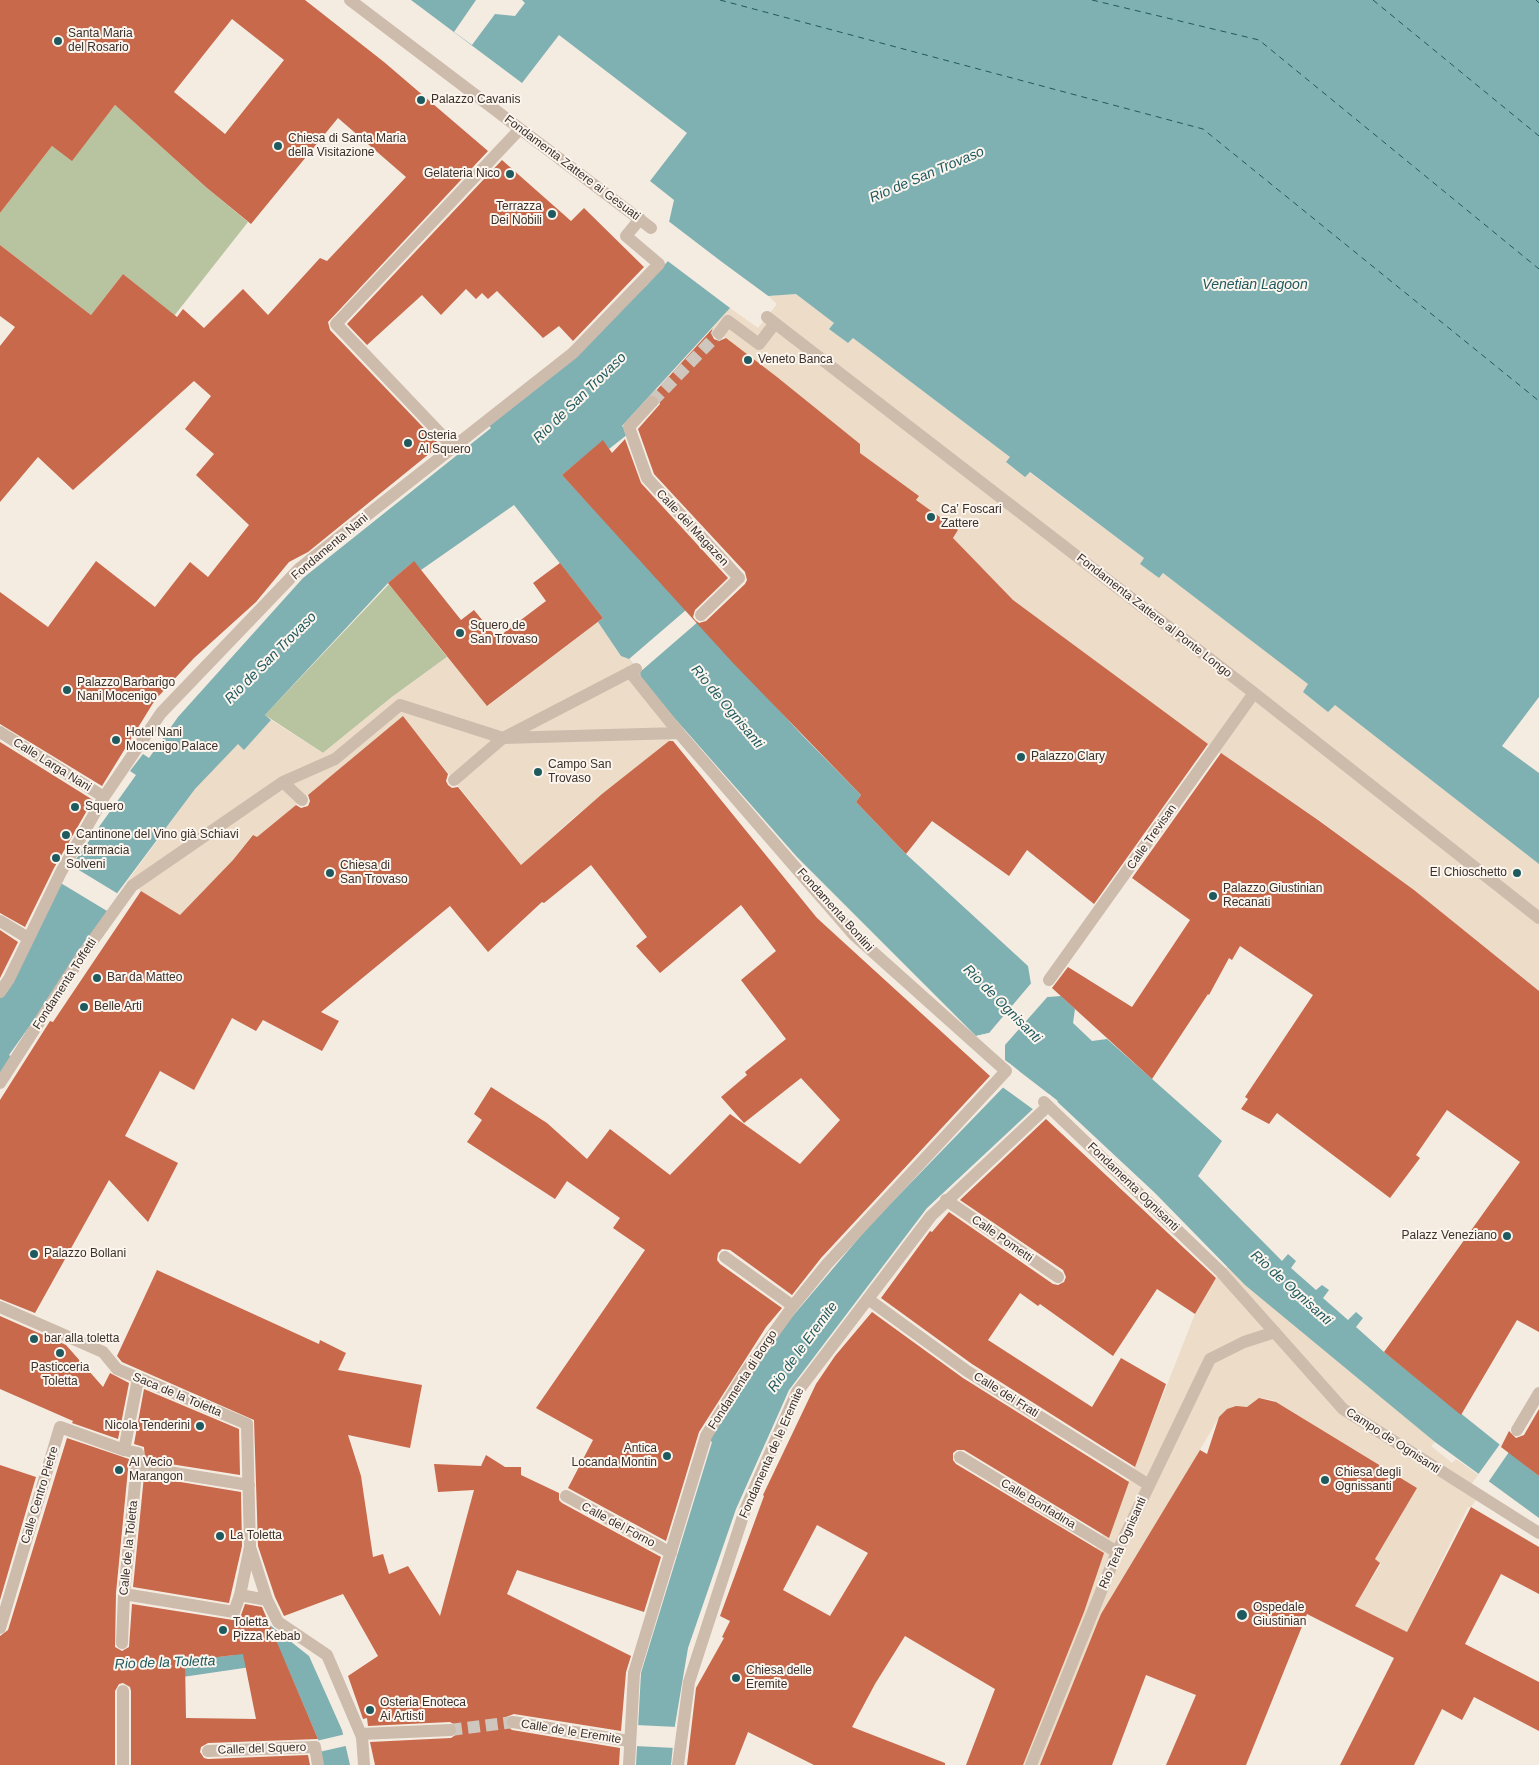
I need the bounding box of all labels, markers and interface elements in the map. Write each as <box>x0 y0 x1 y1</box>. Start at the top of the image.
place label: Santa Maria del Rosario <box>68 27 133 55</box>
marker: Santa Maria del Rosario <box>52 35 64 47</box>
place label: Palazzo Cavanis <box>431 93 520 107</box>
marker: Palazzo Cavanis <box>415 94 427 106</box>
street label: Fondamenta Zattere ai Gesuati <box>501 112 643 224</box>
place label: Chiesa di Santa Maria della Visitazione <box>288 132 406 160</box>
marker: Chiesa di Santa Maria della Visitazione <box>272 140 284 152</box>
water label: Rio de San Trovaso <box>867 143 987 207</box>
place label: Gelateria Nico <box>424 167 500 181</box>
marker: Gelateria Nico <box>504 168 516 180</box>
place label: Terrazza Dei Nobili <box>491 200 542 228</box>
marker: Terrazza Dei Nobili <box>546 208 558 220</box>
water label: Venetian Lagoon <box>1202 277 1308 293</box>
water label: Rio de San Trovaso <box>530 349 630 447</box>
place label: Veneto Banca <box>758 353 833 367</box>
marker: Veneto Banca <box>742 354 754 366</box>
place label: Osteria Al Squero <box>418 429 471 457</box>
marker: Osteria Al Squero <box>402 437 414 449</box>
street label: Calle del Magazen <box>653 487 731 569</box>
place label: Ca’ Foscari Zattere <box>941 503 1002 531</box>
street label: Fondamenta Nani <box>289 511 371 583</box>
marker: Ca’ Foscari Zattere <box>925 511 937 523</box>
street label: Fondamenta Zattere al Ponte Longo <box>1074 551 1234 681</box>
water label: Rio de San Trovaso <box>222 609 320 707</box>
place label: Squero de San Trovaso <box>470 619 538 647</box>
marker: Squero de San Trovaso <box>454 627 466 639</box>
water label: Rio de Ognisanti <box>687 662 767 752</box>
place label: Palazzo Barbarigo Nani Mocenigo <box>77 676 175 704</box>
marker: Palazzo Barbarigo Nani Mocenigo <box>61 684 73 696</box>
place label: Hotel Nani Mocenigo Palace <box>126 726 218 754</box>
marker: Hotel Nani Mocenigo Palace <box>110 734 122 746</box>
street label: Calle Larga Nani <box>10 735 94 795</box>
place label: Palazzo Clary <box>1031 750 1105 764</box>
marker: Palazzo Clary <box>1015 751 1027 763</box>
place label: Campo San Trovaso <box>548 758 611 786</box>
marker: Campo San Trovaso <box>532 766 544 778</box>
place label: Squero <box>85 800 124 814</box>
marker: Squero <box>69 801 81 813</box>
street label: Calle Trevisan <box>1124 802 1180 872</box>
place label: Cantinone del Vino già Schiavi <box>76 828 239 842</box>
marker: Cantinone del Vino già Schiavi <box>60 829 72 841</box>
place label: Ex farmacia Solveni <box>66 844 129 872</box>
marker: Ex farmacia Solveni <box>50 852 62 864</box>
place label: Chiesa di San Trovaso <box>340 859 408 887</box>
street label: Fondamenta Bonlini <box>794 866 876 954</box>
place label: El Chioschetto <box>1430 866 1507 880</box>
marker: Chiesa di San Trovaso <box>324 867 336 879</box>
marker: El Chioschetto <box>1511 867 1523 879</box>
place label: Palazzo Giustinian Recanati <box>1223 882 1322 910</box>
marker: Palazzo Giustinian Recanati <box>1207 890 1219 902</box>
street label: Fondamenta Toffetti <box>30 936 100 1032</box>
water label: Rio de Ognisanti <box>959 961 1045 1047</box>
place label: Bar da Matteo <box>107 971 182 985</box>
marker: Bar da Matteo <box>91 972 103 984</box>
place label: Belle Arti <box>94 1000 142 1014</box>
marker: Belle Arti <box>78 1001 90 1013</box>
street label: Fondamenta Ognisanti <box>1084 1140 1182 1234</box>
street label: Calle Pometti <box>969 1213 1035 1265</box>
place label: Palazz Veneziano <box>1402 1229 1497 1243</box>
marker: Palazz Veneziano <box>1501 1230 1513 1242</box>
place label: Palazzo Bollani <box>44 1247 126 1261</box>
water label: Rio de Ognisanti <box>1247 1247 1335 1329</box>
marker: Palazzo Bollani <box>28 1248 40 1260</box>
water label: Rio de le Eremite <box>765 1299 841 1395</box>
street label: Fondamenta di Borgo <box>706 1328 780 1432</box>
place label: bar alla toletta <box>44 1332 119 1346</box>
marker: bar alla toletta <box>28 1333 40 1345</box>
marker: Pasticceria Toletta <box>54 1347 66 1359</box>
place label: Pasticceria Toletta <box>31 1361 89 1389</box>
street label: Calle dei Frati <box>971 1369 1041 1421</box>
street label: Saca de la Toletta <box>130 1370 224 1420</box>
street label: Fondamenta de le Eremite <box>737 1385 807 1521</box>
street label: Campo de Ognisanti <box>1343 1405 1443 1477</box>
place label: Nicola Tenderini <box>105 1419 190 1433</box>
marker: Nicola Tenderini <box>194 1420 206 1432</box>
place label: Antica Locanda Montin <box>572 1442 657 1470</box>
street label: Calle Centro Pietre <box>18 1444 62 1546</box>
marker: Antica Locanda Montin <box>661 1450 673 1462</box>
place label: Al Vecio Marangon <box>129 1456 183 1484</box>
marker: Al Vecio Marangon <box>113 1464 125 1476</box>
place label: Chiesa degli Ognissanti <box>1335 1466 1401 1494</box>
marker: Chiesa degli Ognissanti <box>1319 1474 1331 1486</box>
street label: Calle Bonfadina <box>998 1476 1078 1532</box>
street label: Rio Terà Ognisanti <box>1096 1495 1150 1591</box>
street label: Calle de la Toletta <box>117 1500 141 1596</box>
street label: Calle del Forno <box>579 1500 657 1550</box>
place label: La Toletta <box>230 1529 282 1543</box>
marker: La Toletta <box>214 1530 226 1542</box>
place label: Ospedale Giustinian <box>1253 1601 1306 1629</box>
marker: Ospedale Giustinian <box>1235 1608 1249 1622</box>
place label: Toletta Pizza Kebab <box>233 1616 300 1644</box>
marker: Toletta Pizza Kebab <box>217 1624 229 1636</box>
water label: Rio de la Toletta <box>114 1653 216 1673</box>
place label: Chiesa delle Eremite <box>746 1664 812 1692</box>
marker: Chiesa delle Eremite <box>730 1672 742 1684</box>
place label: Osteria Enoteca Ai Artisti <box>380 1696 466 1724</box>
marker: Osteria Enoteca Ai Artisti <box>364 1704 376 1716</box>
street label: Calle de le Eremite <box>520 1717 622 1747</box>
street label: Calle del Squero <box>217 1740 307 1758</box>

